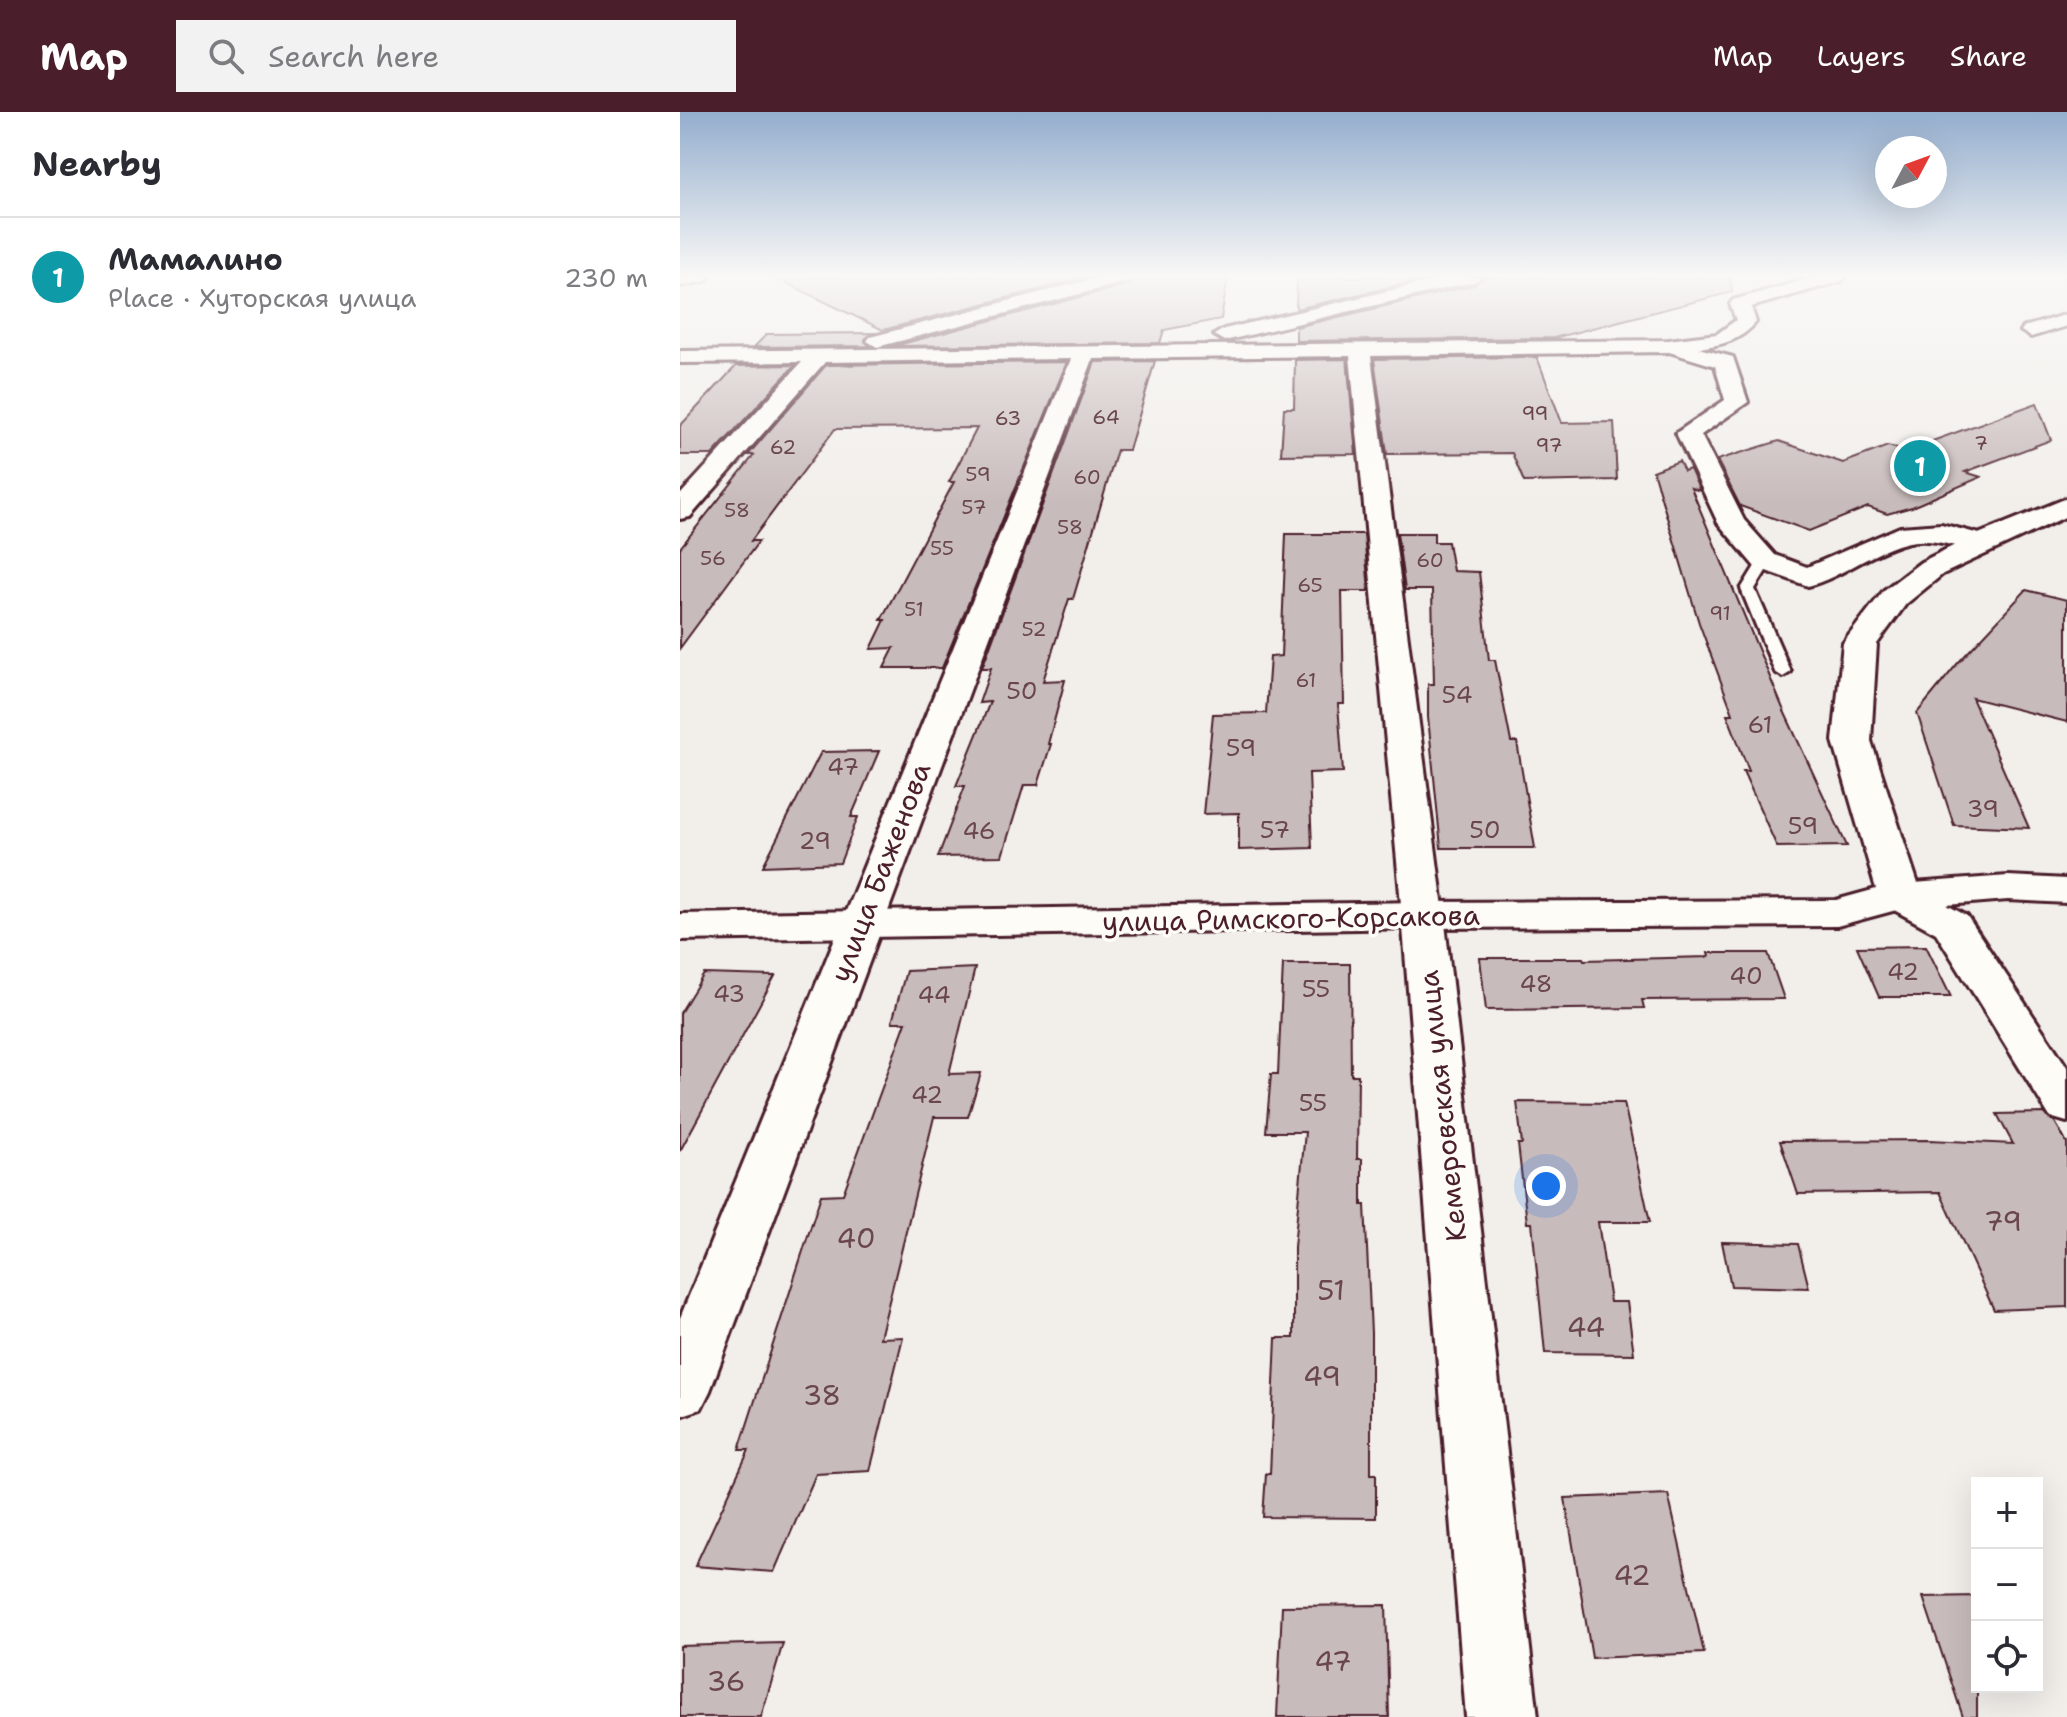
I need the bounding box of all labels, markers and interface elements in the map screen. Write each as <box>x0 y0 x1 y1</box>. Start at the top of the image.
search box <box>176 20 736 92</box>
text: Map <box>40 31 128 82</box>
icon: search <box>204 34 248 78</box>
text: Search here <box>268 36 439 77</box>
text: Map <box>1713 37 1773 75</box>
text: Layers <box>1817 37 1906 75</box>
text: Share <box>1950 37 2027 75</box>
north arrow <box>1875 136 1947 208</box>
text: Nearby <box>32 141 162 187</box>
text: Мамалино <box>108 239 283 280</box>
text: 1 <box>52 260 64 295</box>
text: 230 m <box>564 260 648 295</box>
text: Place · Хуторская улица <box>108 280 417 315</box>
house number: 99 <box>1521 400 1549 426</box>
house number: 64 <box>1092 404 1120 430</box>
house number: 63 <box>995 405 1021 431</box>
house number: 7 <box>1974 430 1988 456</box>
house number: 97 <box>1536 432 1562 458</box>
house number: 62 <box>770 434 796 460</box>
pin: 1 <box>1894 436 1946 496</box>
house number: 59 <box>965 461 991 487</box>
house number: 60 <box>1073 464 1101 490</box>
house number: 57 <box>961 494 987 520</box>
house number: 58 <box>724 497 750 523</box>
house number: 58 <box>1057 514 1083 540</box>
house number: 55 <box>930 535 954 561</box>
house number: 56 <box>700 545 726 571</box>
house number: 60 <box>1416 547 1444 573</box>
house number: 65 <box>1297 572 1323 598</box>
house number: 51 <box>904 596 924 622</box>
house number: 91 <box>1709 600 1731 626</box>
house number: 52 <box>1021 616 1047 642</box>
house number: 61 <box>1296 667 1316 693</box>
house number: 50 <box>1006 675 1038 707</box>
house number: 54 <box>1442 679 1472 711</box>
house number: 61 <box>1748 709 1772 741</box>
house number: 59 <box>1226 732 1256 764</box>
house number: 47 <box>827 751 859 783</box>
street label: улица Баженова <box>821 757 939 987</box>
house number: 39 <box>1967 793 1999 825</box>
house number: 59 <box>1788 810 1818 842</box>
house number: 57 <box>1260 814 1290 846</box>
house number: 50 <box>1469 814 1501 846</box>
house number: 46 <box>962 815 996 847</box>
house number: 29 <box>799 825 831 857</box>
street label: улица Римского-Корсакова <box>1102 896 1480 940</box>
house number: 42 <box>1887 956 1919 988</box>
house number: 40 <box>1729 960 1763 992</box>
street label: Кемеровская улица <box>1409 968 1475 1244</box>
house number: 48 <box>1519 968 1553 1000</box>
house number: 55 <box>1302 973 1330 1005</box>
house number: 43 <box>713 978 745 1010</box>
house number: 44 <box>918 979 950 1011</box>
house number: 42 <box>911 1079 943 1111</box>
house number: 55 <box>1299 1087 1327 1119</box>
your location <box>1526 1166 1566 1206</box>
house number: 79 <box>1984 1202 2022 1240</box>
house number: 40 <box>837 1219 875 1257</box>
house number: 51 <box>1317 1271 1345 1309</box>
house number: 44 <box>1567 1308 1605 1346</box>
house number: 49 <box>1303 1357 1341 1395</box>
house number: 38 <box>803 1376 841 1414</box>
map controls <box>1971 1477 2043 1693</box>
button: + <box>1971 1477 2043 1549</box>
button: − <box>1971 1549 2043 1621</box>
house number: 42 <box>1613 1556 1651 1594</box>
button: locate <box>1971 1621 2043 1693</box>
house number: 47 <box>1314 1642 1352 1680</box>
house number: 36 <box>707 1662 745 1700</box>

